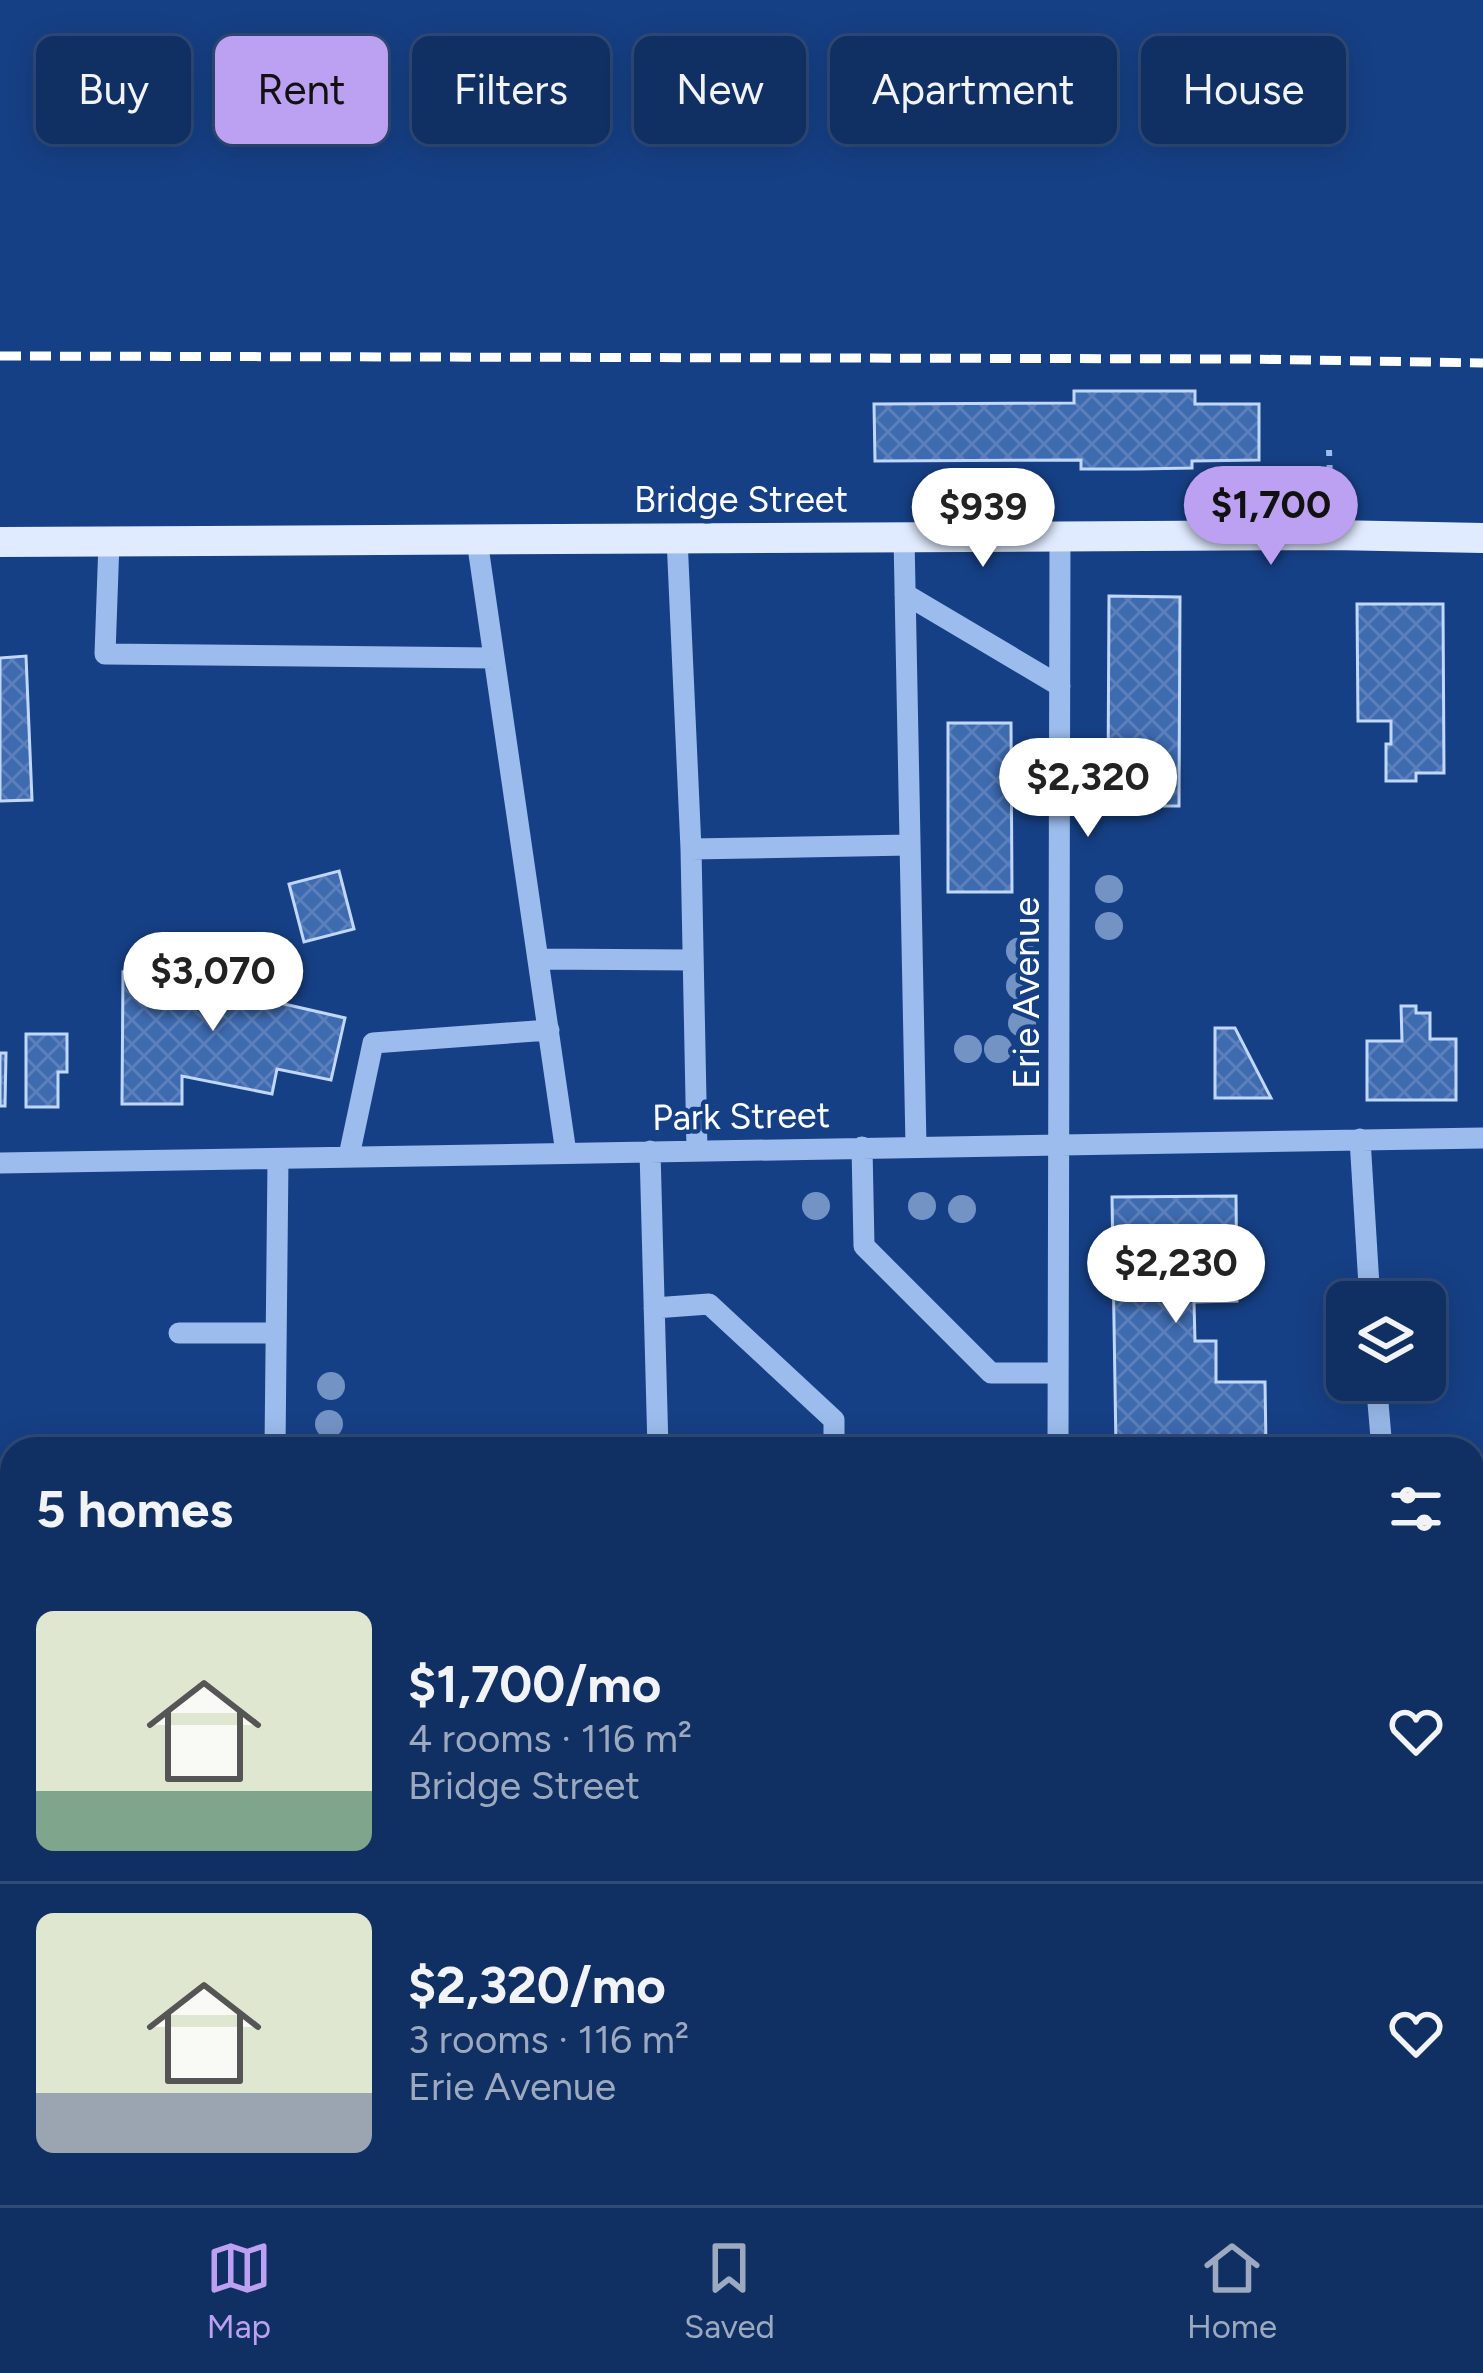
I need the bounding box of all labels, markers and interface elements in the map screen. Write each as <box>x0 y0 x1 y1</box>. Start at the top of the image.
chip: Buy <box>36 36 191 144</box>
chip: Rent <box>215 36 388 144</box>
chip: Filters <box>412 36 610 144</box>
chip: New <box>634 36 806 144</box>
chip: Apartment <box>830 36 1117 144</box>
chip: House <box>1141 36 1346 144</box>
pin: $1,700 <box>1173 466 1369 568</box>
pin: $939 <box>912 468 1054 570</box>
street label: Bridge Street <box>634 478 848 521</box>
text: $1,700 <box>1211 481 1331 528</box>
text: $939 <box>939 483 1027 530</box>
pin: $2,320 <box>990 738 1186 840</box>
text: $2,320 <box>1026 753 1150 800</box>
street label: Erie Avenue <box>1005 897 1048 1089</box>
pin: $3,070 <box>115 932 311 1034</box>
text: $3,070 <box>150 947 276 994</box>
street label: Park Street <box>652 1093 830 1139</box>
pin: $2,230 <box>1078 1224 1274 1326</box>
text: $2,230 <box>1114 1239 1238 1286</box>
map controls <box>1326 1281 1446 1401</box>
button: layers <box>1326 1281 1446 1401</box>
icon: filters <box>1383 1476 1449 1542</box>
text: 5 homes <box>36 1479 233 1540</box>
text: $1,700/mo <box>408 1654 661 1715</box>
icon: home <box>132 1659 276 1803</box>
icon: heart <box>1383 1698 1449 1764</box>
text: 4 rooms · 116 m² <box>408 1715 692 1762</box>
text: Bridge Street <box>408 1762 640 1809</box>
text: $2,320/mo <box>408 1955 666 2016</box>
icon: home <box>132 1961 276 2105</box>
icon: heart <box>1383 2000 1449 2066</box>
text: 3 rooms · 116 m² <box>408 2016 689 2063</box>
text: Erie Avenue <box>408 2063 616 2110</box>
tab: Map <box>206 2235 272 2346</box>
tab: Saved <box>684 2235 775 2346</box>
tab: Home <box>1187 2235 1277 2346</box>

